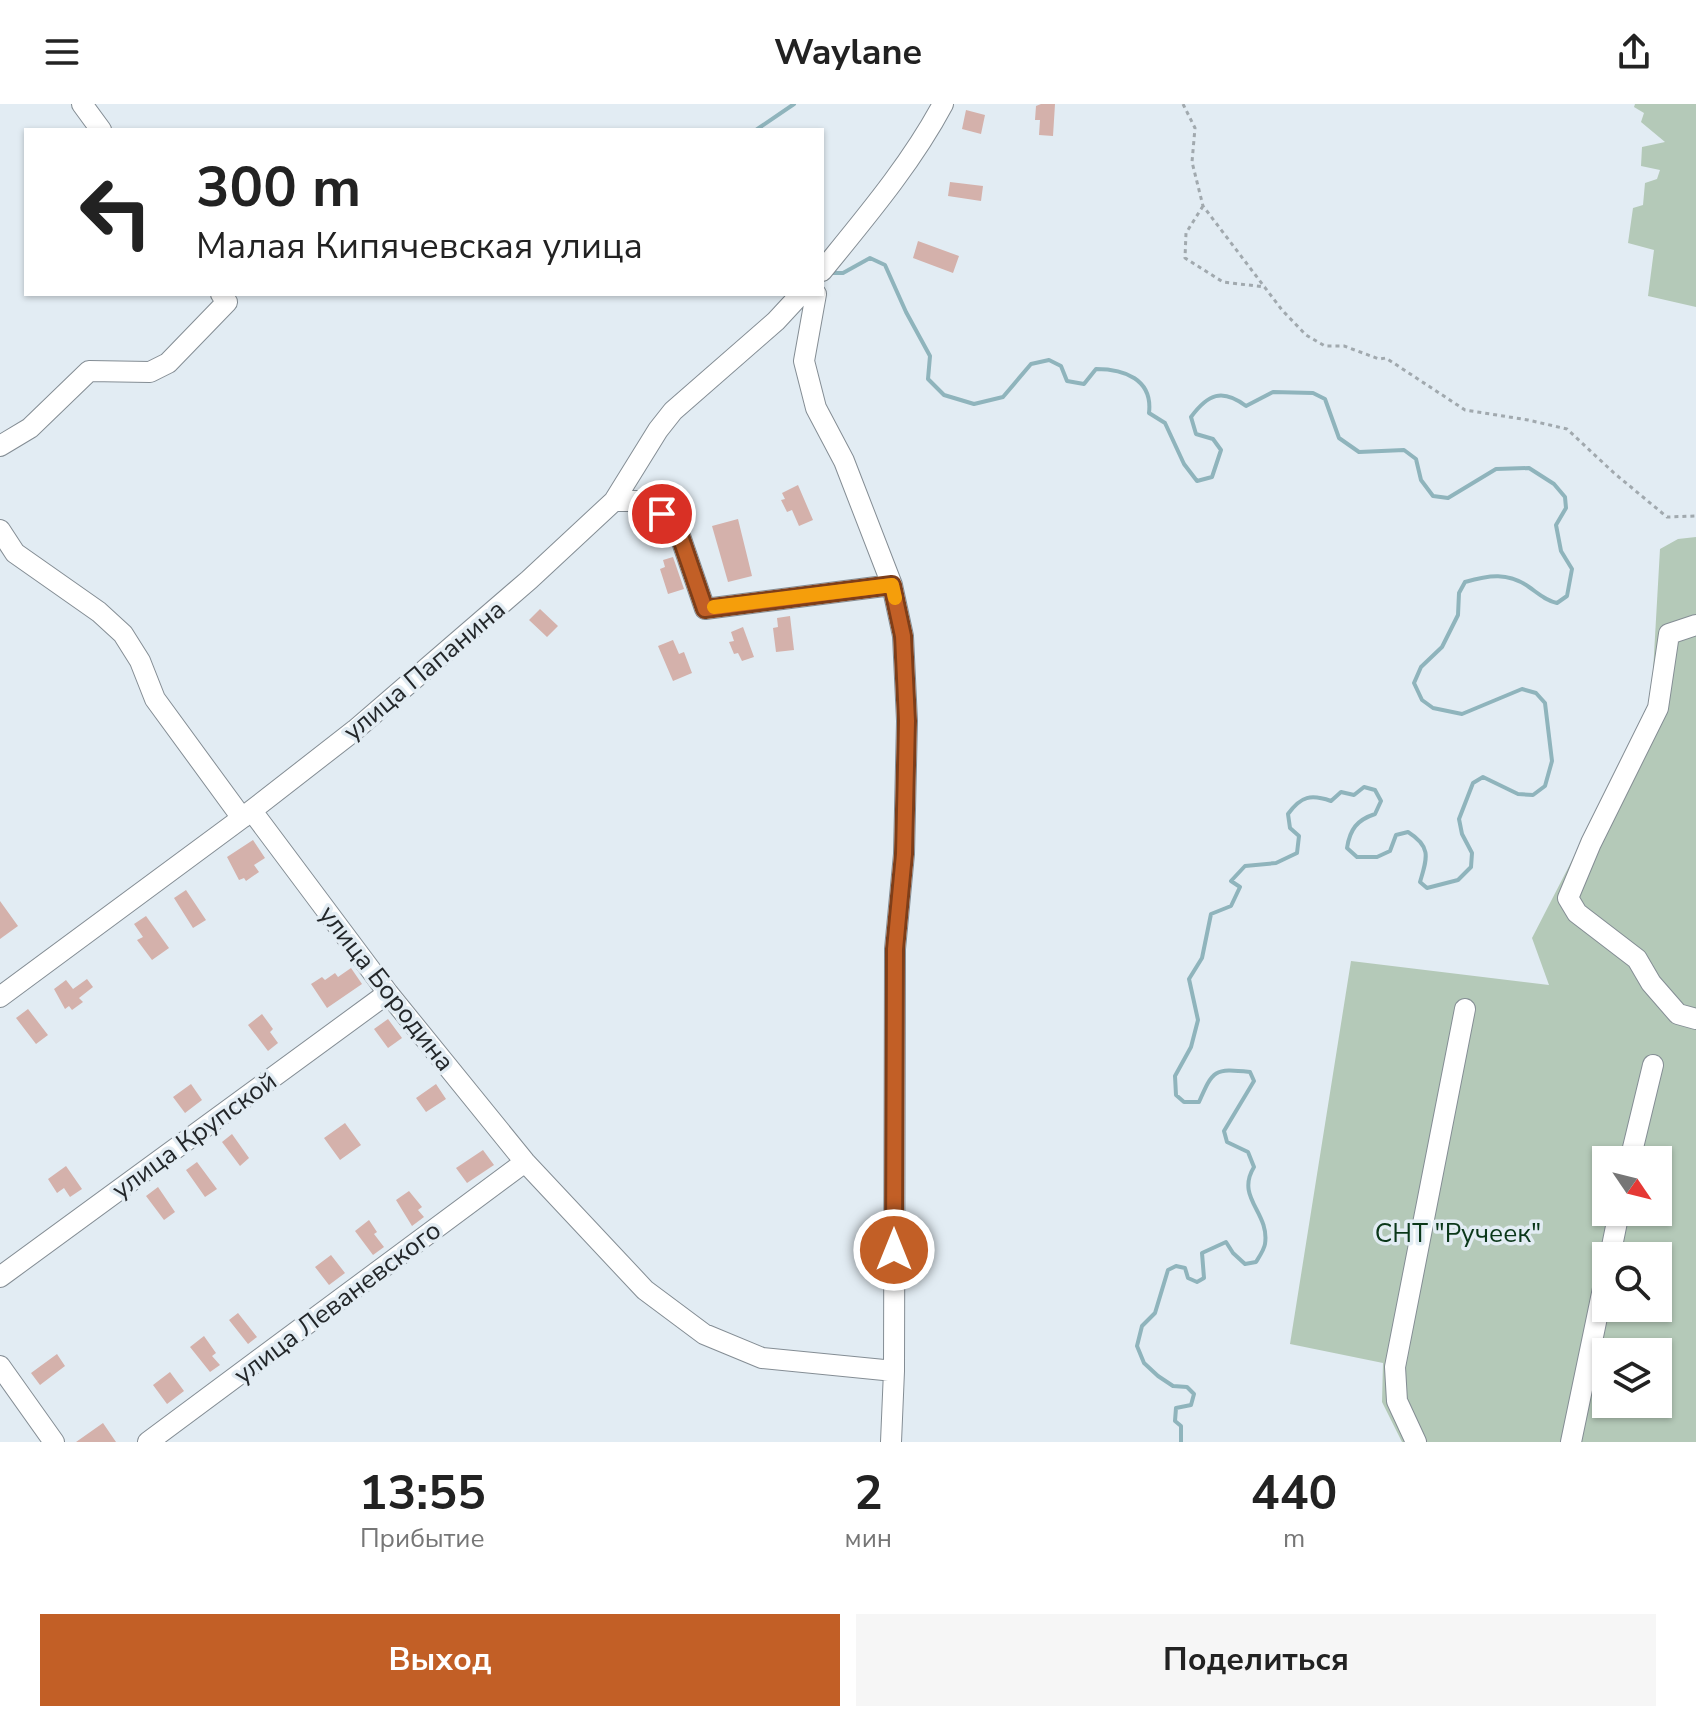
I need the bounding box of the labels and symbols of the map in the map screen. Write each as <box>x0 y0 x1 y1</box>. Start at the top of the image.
pin <box>628 480 696 548</box>
street label: улица Папанина <box>336 592 513 749</box>
street label: улица Бородина <box>311 898 462 1078</box>
street label: улица Крупской <box>105 1064 284 1207</box>
north arrow <box>1592 1146 1672 1226</box>
position arrow <box>852 1208 936 1292</box>
street label: улица Леваневского <box>227 1213 448 1392</box>
park label: СНТ "Ручеек" <box>1375 1216 1541 1251</box>

